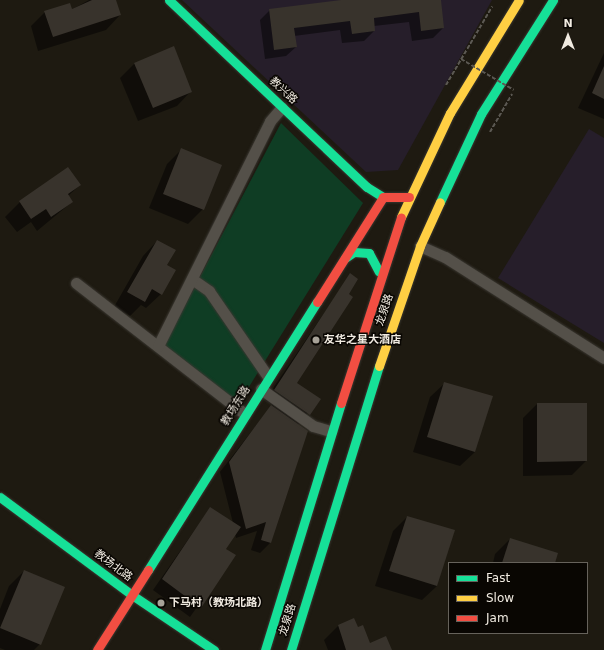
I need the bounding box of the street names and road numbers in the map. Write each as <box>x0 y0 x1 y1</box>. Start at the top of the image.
street label: 教兴路 <box>266 75 300 107</box>
street label: 龙泉路 <box>373 292 397 328</box>
street label: 教场东路 <box>219 384 253 428</box>
street label: 教场北路 <box>91 547 135 585</box>
street label: 龙泉路 <box>277 602 299 638</box>

